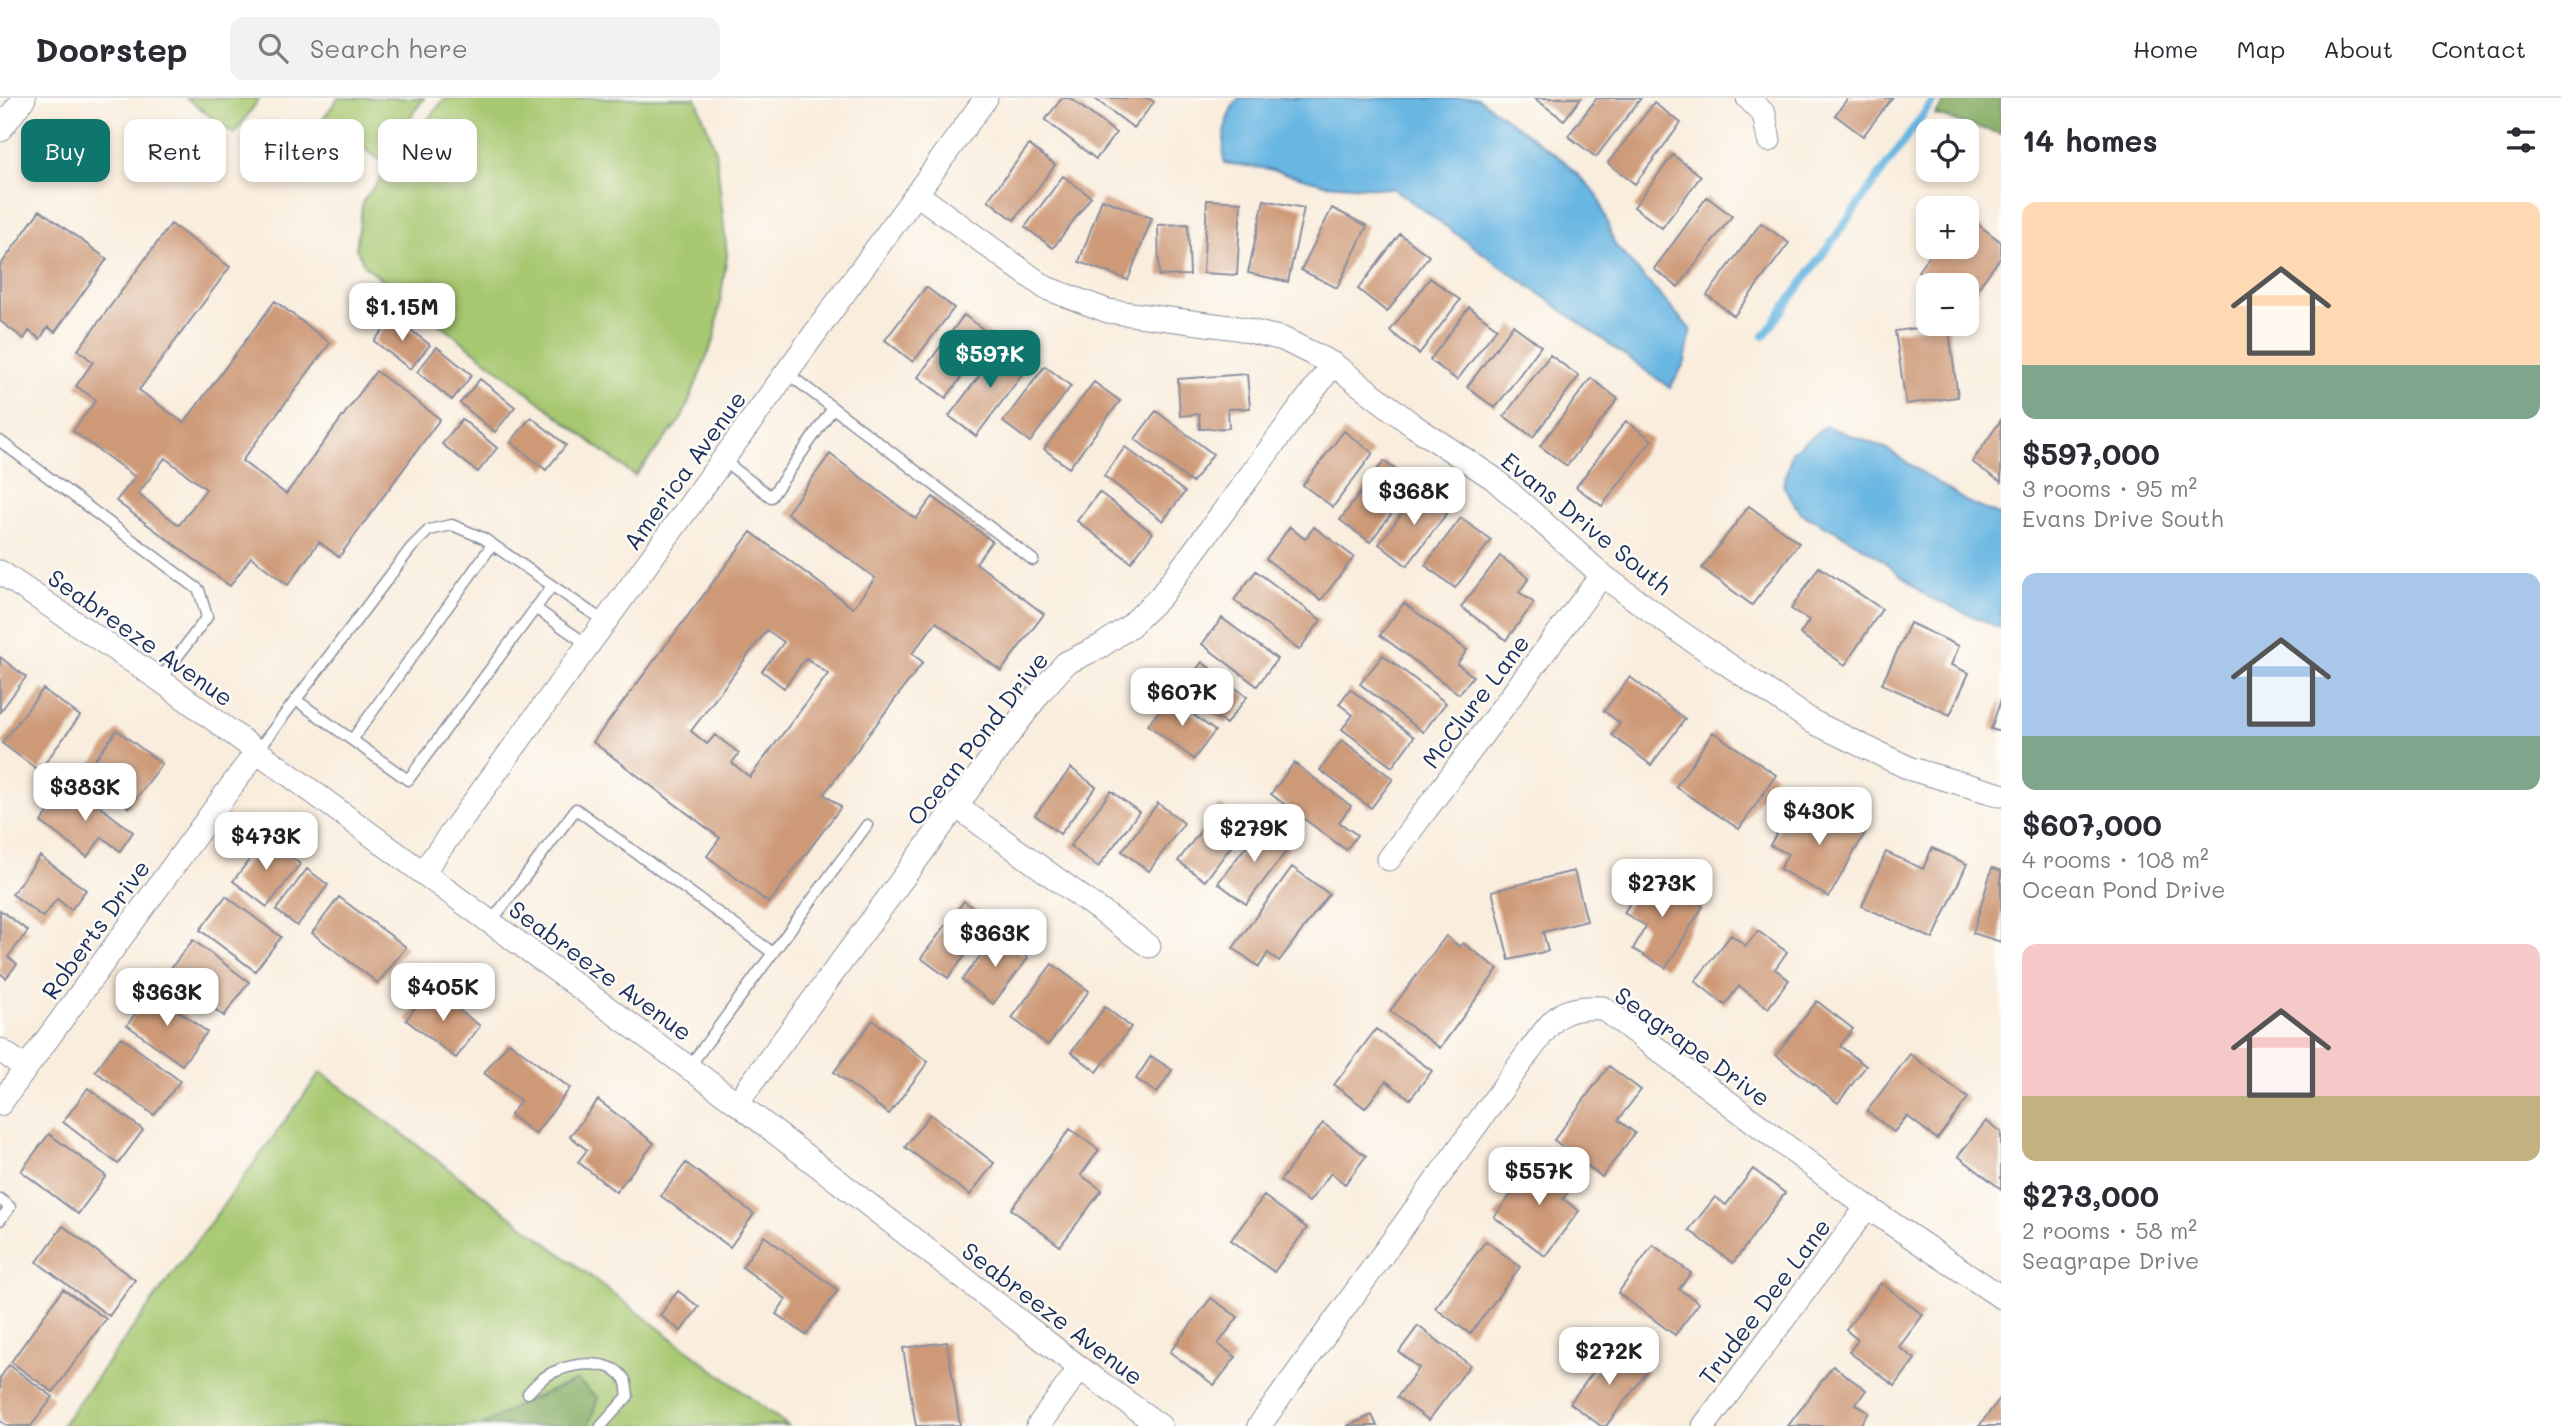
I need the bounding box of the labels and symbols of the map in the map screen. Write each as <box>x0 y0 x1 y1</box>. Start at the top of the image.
pin: $1.15M <box>345 284 459 343</box>
pin: $597K <box>941 330 1039 390</box>
street label: America Avenue <box>616 384 752 556</box>
street label: Evans Drive South <box>1496 445 1678 601</box>
pin: $368K <box>1365 468 1463 527</box>
street label: Seabreeze Avenue <box>42 561 240 713</box>
street label: McClure Lane <box>1415 628 1535 774</box>
street label: Ocean Pond Drive <box>899 645 1055 831</box>
pin: $607K <box>1133 668 1231 728</box>
pin: $383K <box>36 764 134 823</box>
pin: $430K <box>1770 788 1868 847</box>
pin: $279K <box>1205 804 1303 864</box>
pin: $473K <box>217 812 315 872</box>
street label: Roberts Drive <box>34 853 156 1005</box>
pin: $273K <box>1613 860 1711 919</box>
street label: Seabreeze Avenue <box>503 893 699 1047</box>
pin: $363K <box>946 910 1044 969</box>
pin: $405K <box>394 964 492 1023</box>
pin: $363K <box>118 968 216 1028</box>
street label: Seagrape Drive <box>1609 979 1777 1113</box>
pin: $557K <box>1490 1148 1588 1207</box>
street label: Trudee Dee Lane <box>1691 1212 1837 1390</box>
street label: Seabreeze Avenue <box>956 1235 1150 1391</box>
pin: $272K <box>1560 1328 1658 1387</box>

